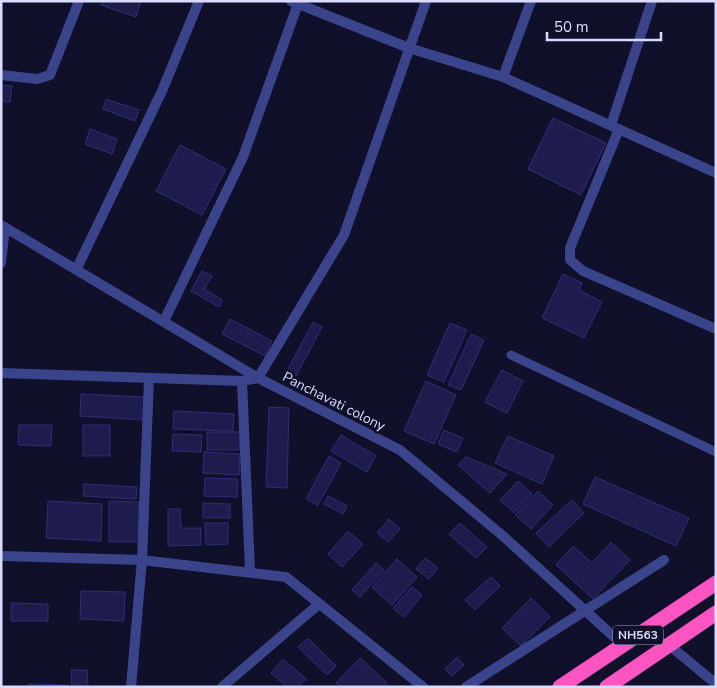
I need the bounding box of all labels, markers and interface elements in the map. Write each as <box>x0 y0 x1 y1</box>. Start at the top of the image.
scale bar <box>547 10 661 42</box>
text: 50 m <box>554 17 589 37</box>
street label: Panchavati colony <box>279 367 389 436</box>
road number: NH563 <box>613 626 663 644</box>

